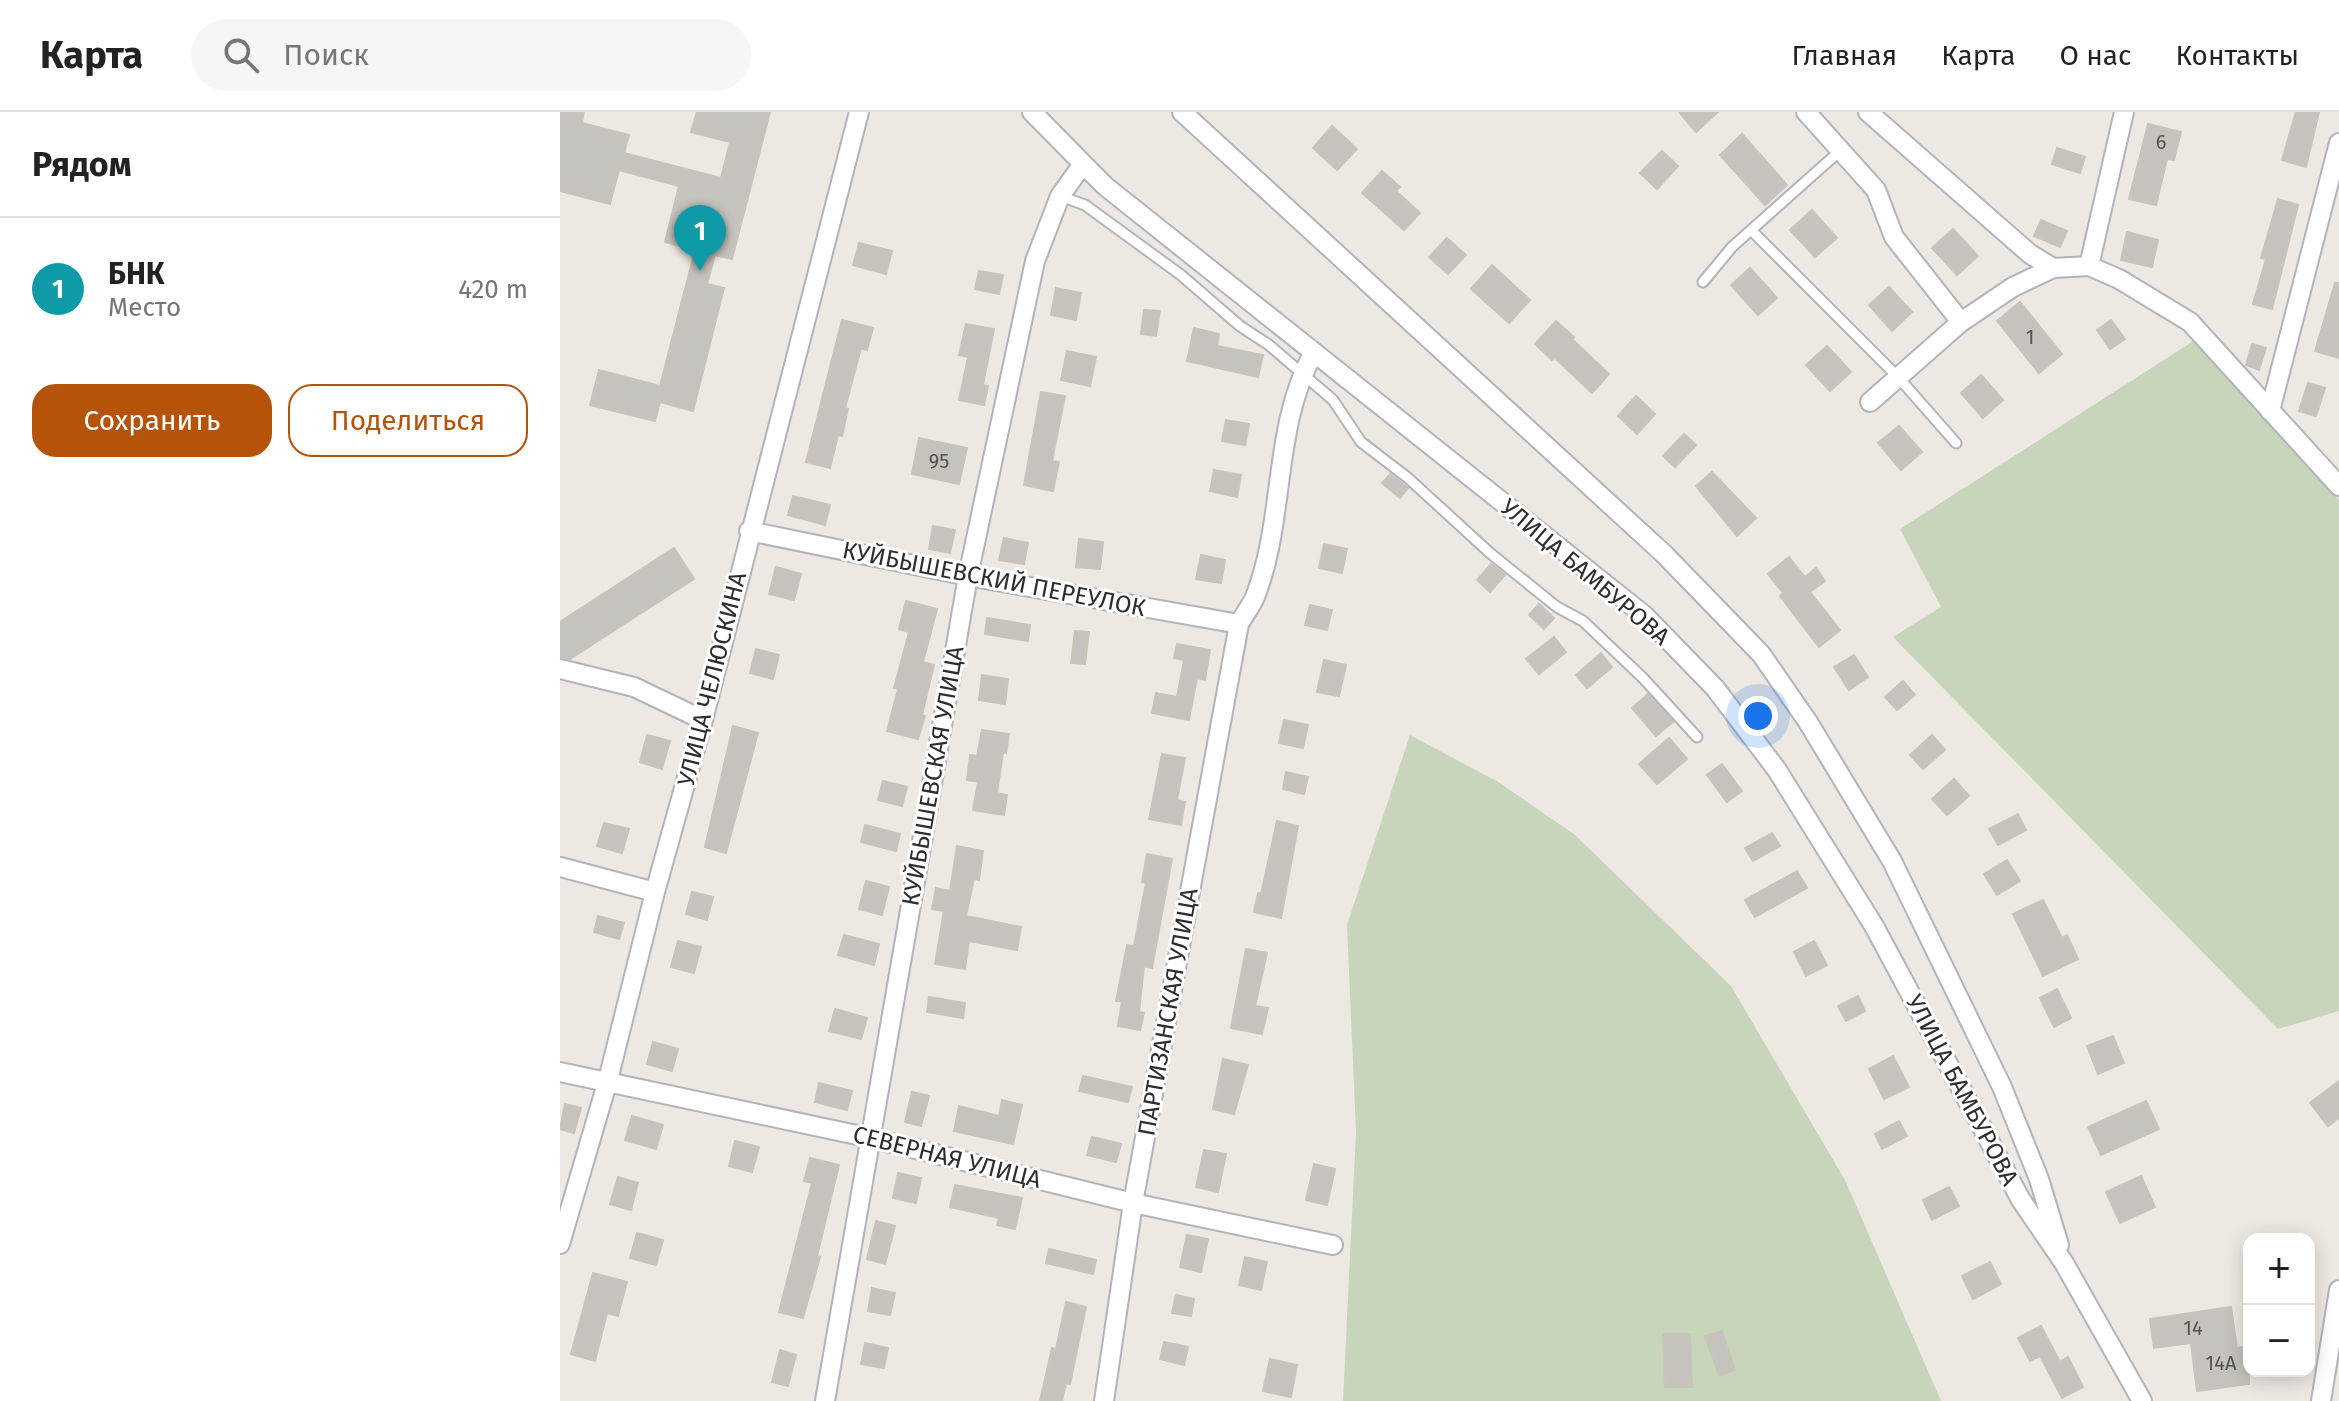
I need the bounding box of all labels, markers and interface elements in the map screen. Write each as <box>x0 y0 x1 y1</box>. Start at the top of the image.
search box <box>191 19 751 91</box>
text: Карта <box>40 32 143 78</box>
icon: search <box>219 33 263 77</box>
text: Поиск <box>283 37 369 73</box>
text: Главная <box>1791 39 1897 72</box>
text: Карта <box>1941 39 2015 72</box>
text: О нас <box>2059 39 2131 72</box>
text: Контакты <box>2175 39 2299 72</box>
house number: 6 <box>2156 130 2166 154</box>
text: Рядом <box>32 144 131 185</box>
pin: 1 <box>674 205 726 271</box>
text: БНК <box>108 256 165 292</box>
text: 1 <box>52 274 64 305</box>
text: 420 m <box>458 274 528 305</box>
text: Место <box>108 292 181 323</box>
house number: 1 <box>2026 325 2034 349</box>
button: Сохранить <box>32 384 272 457</box>
button: Поделиться <box>288 384 528 457</box>
house number: 95 <box>929 449 949 473</box>
street label: УЛИЦА БАМБУРОВА <box>1495 493 1675 651</box>
street label: КУЙБЫШЕВСКИЙ ПЕРЕУЛОК <box>840 536 1148 622</box>
street label: УЛИЦА ЧЕЛЮСКИНА <box>672 569 752 789</box>
street label: КУЙБЫШЕВСКАЯ УЛИЦА <box>896 644 970 908</box>
your location <box>1738 696 1778 736</box>
street label: ПАРТИЗАНСКАЯ УЛИЦА <box>1132 886 1204 1138</box>
street label: УЛИЦА БАМБУРОВА <box>1900 990 2024 1190</box>
street label: СЕВЕРНАЯ УЛИЦА <box>850 1120 1044 1194</box>
map controls <box>2243 1233 2315 1377</box>
button: + <box>2243 1233 2315 1305</box>
button: − <box>2243 1305 2315 1377</box>
house number: 14 <box>2183 1316 2203 1340</box>
house number: 14А <box>2206 1351 2237 1375</box>

